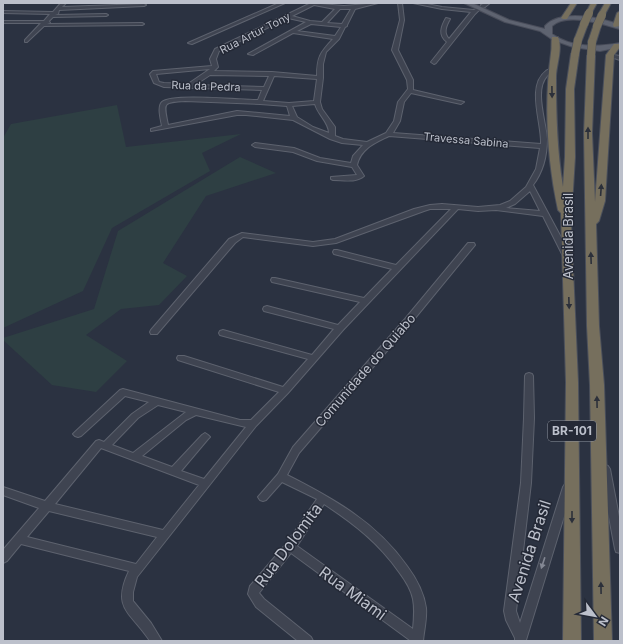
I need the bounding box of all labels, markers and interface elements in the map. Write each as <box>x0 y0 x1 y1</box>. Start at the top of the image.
street label: Rua Artur Tony <box>217 9 293 57</box>
street label: Rua da Pedra <box>171 78 241 94</box>
one-way arrow <box>549 86 556 98</box>
one-way arrow <box>585 126 591 139</box>
street label: Travessa Sabina <box>423 129 509 151</box>
one-way arrow <box>597 184 604 196</box>
street label: Avenida Brasil <box>560 193 576 279</box>
one-way arrow <box>588 251 594 264</box>
one-way arrow <box>566 297 572 310</box>
street label: Comunidade do Quiabo <box>311 310 419 430</box>
one-way arrow <box>594 395 600 408</box>
road number: BR-101 <box>548 421 596 441</box>
street label: Avenida Brasil <box>503 497 555 605</box>
street label: Rua Dolomita <box>250 499 326 591</box>
one-way arrow <box>569 511 575 524</box>
one-way arrow <box>540 557 546 569</box>
street label: Rua Miami <box>315 562 391 624</box>
one-way arrow <box>598 581 604 594</box>
north arrow <box>575 596 615 636</box>
text: N <box>595 614 612 629</box>

